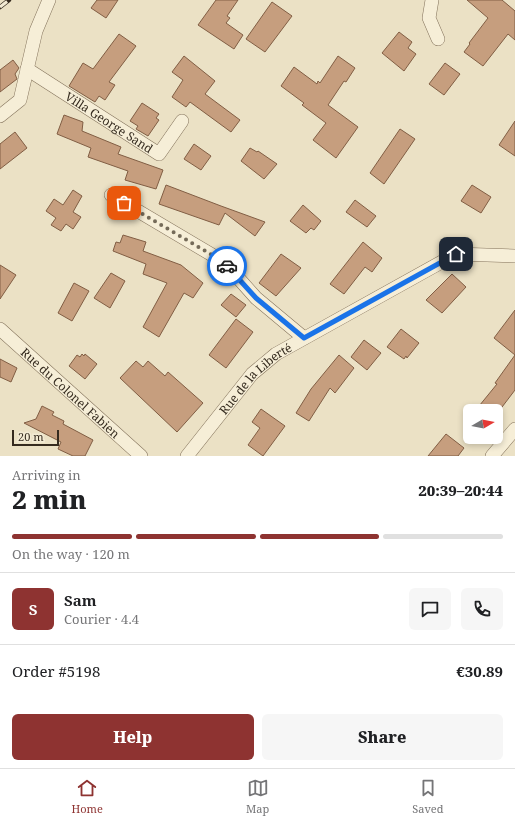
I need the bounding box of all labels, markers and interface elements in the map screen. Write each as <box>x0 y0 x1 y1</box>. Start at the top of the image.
street label: Villa George Sand <box>62 87 157 157</box>
pin <box>107 186 141 220</box>
icon: bag <box>113 192 135 214</box>
pin <box>439 237 473 271</box>
icon: home <box>445 243 467 265</box>
courier <box>207 246 247 286</box>
icon: car <box>216 255 238 277</box>
street label: Rue de la Liberté <box>215 338 295 418</box>
street label: Rue du Colonel Fabien <box>17 343 124 442</box>
north arrow <box>463 404 503 444</box>
map controls <box>463 404 503 444</box>
scale bar <box>12 428 59 447</box>
text: 20 m <box>18 429 44 444</box>
text: Arriving in <box>12 466 81 484</box>
text: 20:39–20:44 <box>418 480 503 500</box>
text: 2 min <box>12 481 87 517</box>
text: On the way · 120 m <box>12 545 130 563</box>
button: chat <box>409 588 451 630</box>
button: phone <box>461 588 503 630</box>
text: Sam <box>64 590 96 610</box>
text: S <box>29 599 37 619</box>
text: Courier · 4.4 <box>64 610 139 628</box>
text: Order #5198 <box>12 661 100 681</box>
text: €30.89 <box>456 661 503 681</box>
button: Help <box>12 714 254 760</box>
button: Share <box>262 714 503 760</box>
tab: Home <box>72 777 103 816</box>
tab: Map <box>246 777 269 816</box>
tab: Saved <box>412 777 443 816</box>

